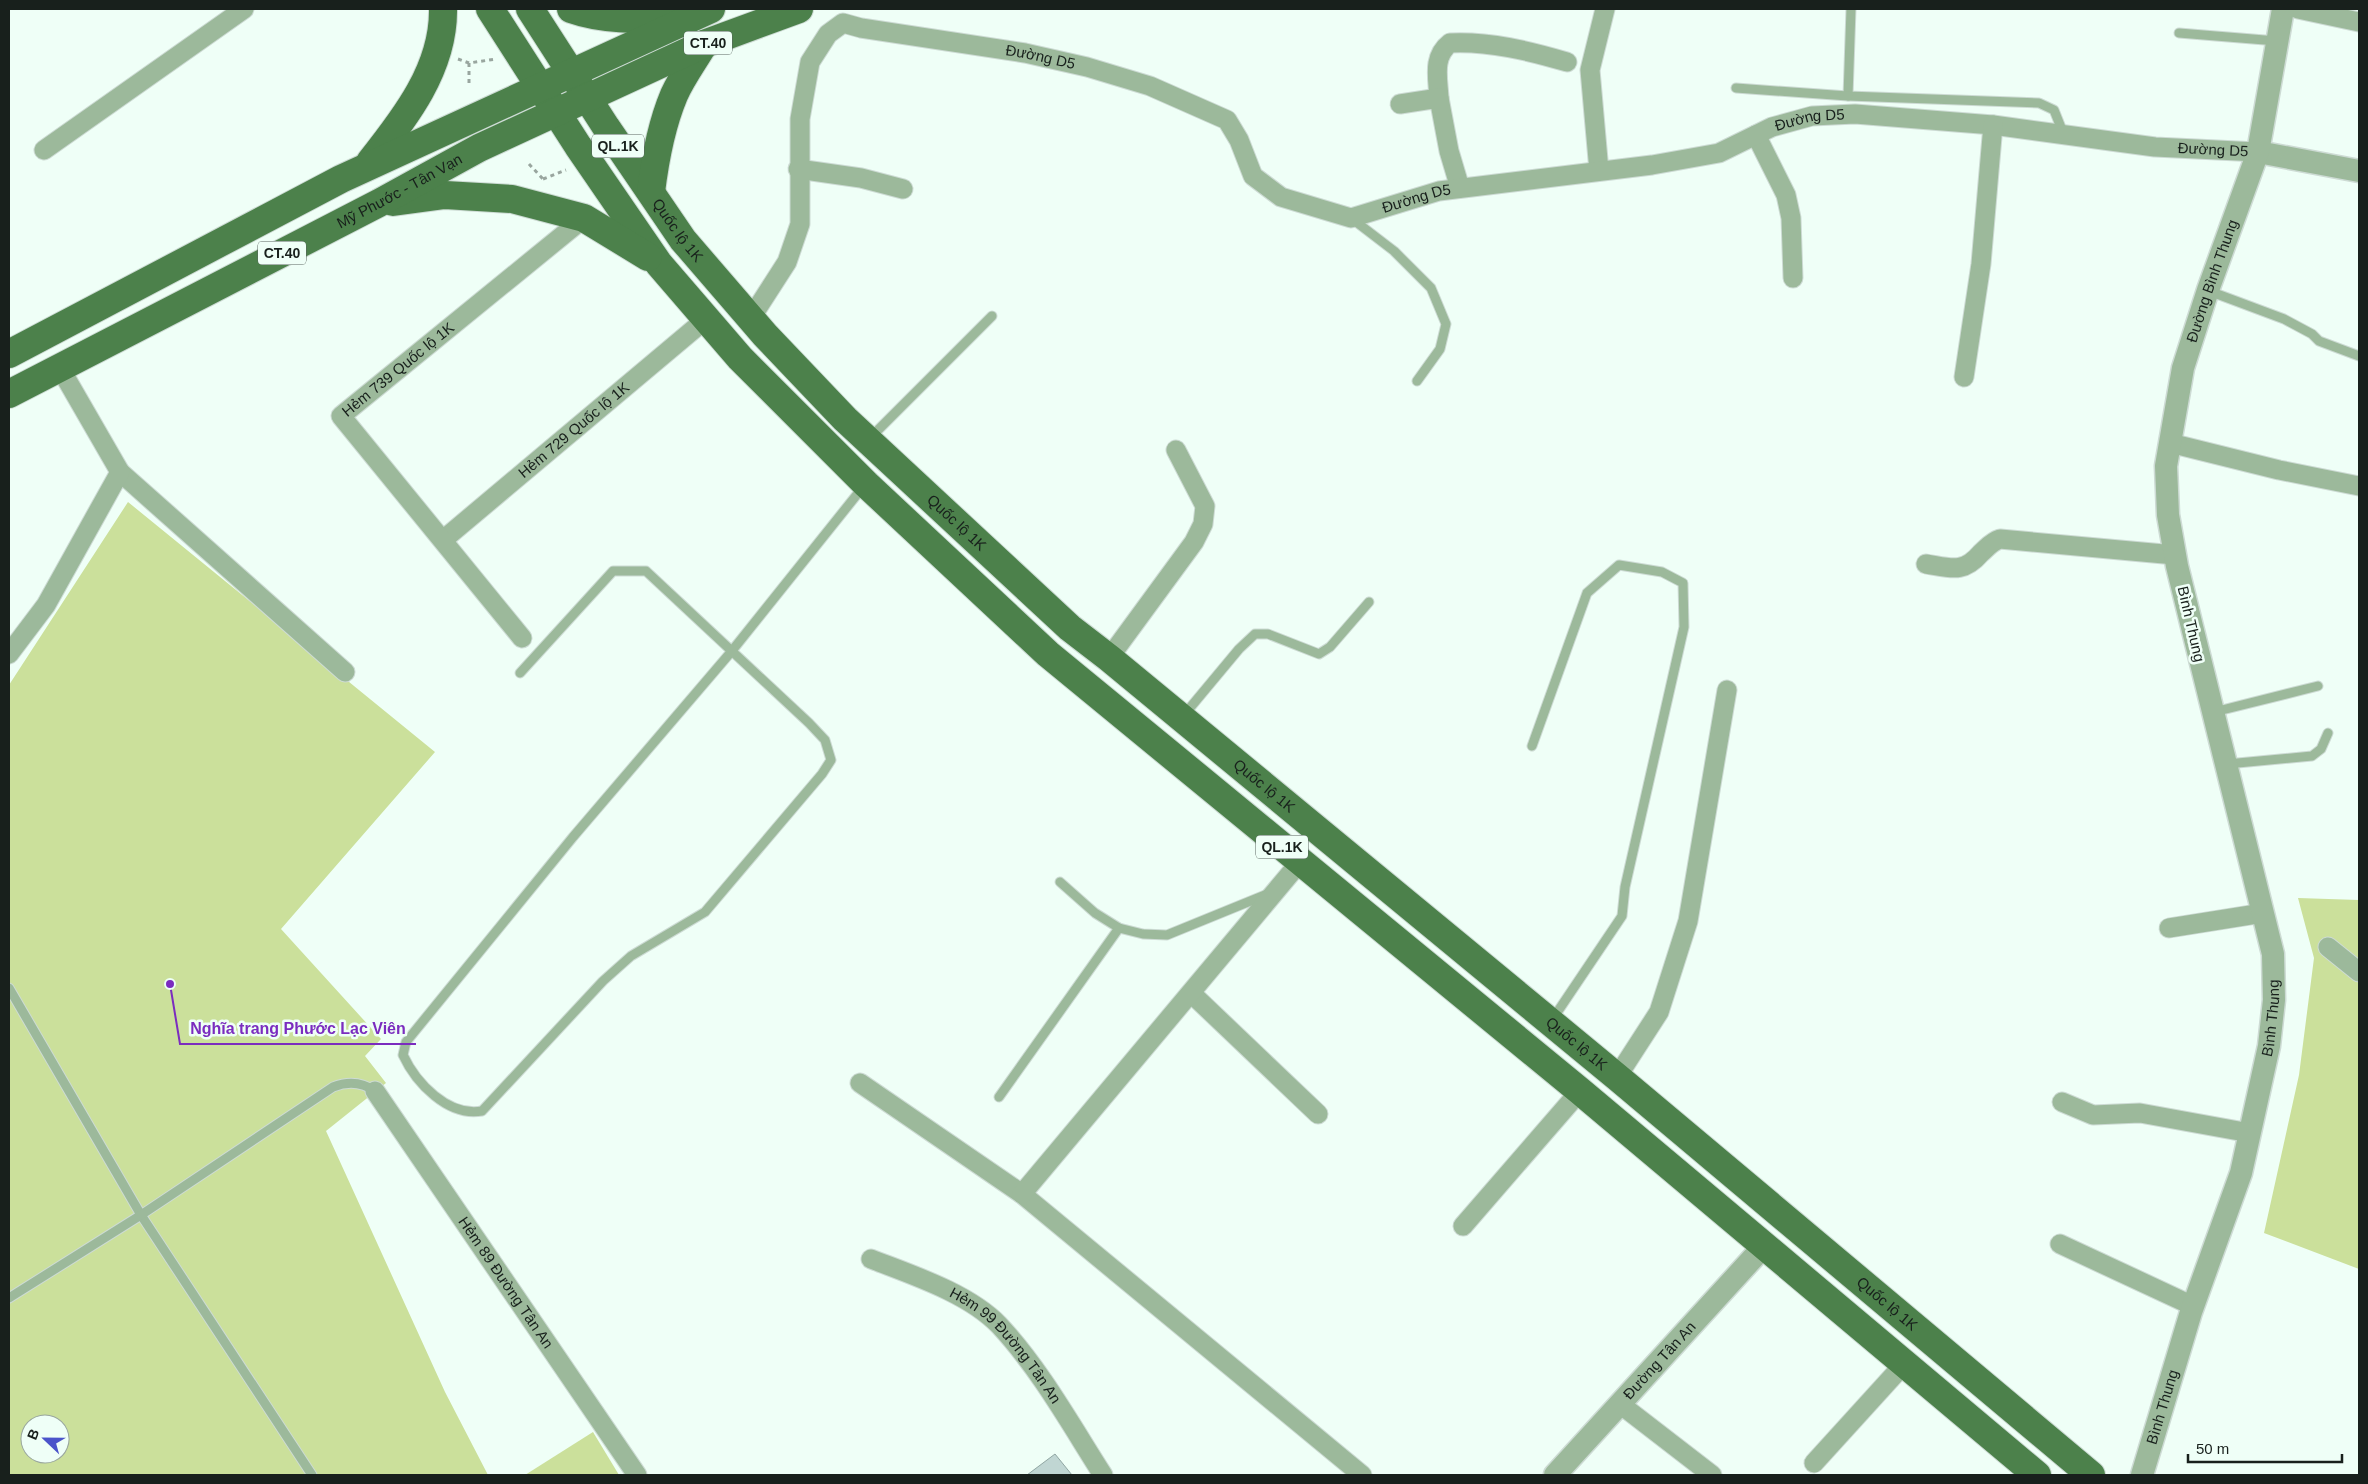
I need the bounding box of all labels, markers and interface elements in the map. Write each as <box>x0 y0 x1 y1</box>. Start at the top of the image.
road number: CT.40 <box>684 32 732 54</box>
street label: Đường D5 <box>1005 41 1077 72</box>
street label: Đường D5 <box>1773 105 1845 134</box>
road number: QL.1K <box>592 134 644 158</box>
street label: Đường D5 <box>2177 139 2249 160</box>
street label: Mỹ Phước - Tân Vạn <box>334 150 465 231</box>
street label: Đường D5 <box>1380 181 1452 216</box>
street label: Quốc lộ 1K <box>649 195 707 265</box>
street label: Đường Bình Thung <box>2183 217 2241 344</box>
road number: CT.40 <box>258 242 306 264</box>
street label: Hẻm 739 Quốc lộ 1K <box>338 319 457 420</box>
street label: Hẻm 729 Quốc lộ 1K <box>515 378 632 481</box>
street label: Quốc lộ 1K <box>924 491 990 554</box>
street label: Bình Thung <box>2175 584 2208 663</box>
street label: Quốc lộ 1K <box>1230 755 1299 816</box>
road number: QL.1K <box>1256 836 1308 859</box>
street label: Bình Thung <box>2258 979 2282 1058</box>
callout: Nghĩa trang Phước Lạc Viên <box>180 1013 416 1044</box>
street label: Quốc lộ 1K <box>1543 1013 1611 1073</box>
text: Nghĩa trang Phước Lạc Viên <box>190 1020 406 1037</box>
street label: Hẻm 89 Đường Tân An <box>455 1213 557 1351</box>
street label: Quốc lộ 1K <box>1853 1273 1921 1334</box>
street label: Hẻm 99 Đường Tân An <box>947 1284 1065 1406</box>
street label: Đường Tân An <box>1620 1318 1699 1402</box>
street label: Bình Thung <box>2143 1367 2181 1446</box>
north arrow <box>20 1414 70 1464</box>
text: B <box>24 1426 42 1442</box>
scale bar <box>2188 1432 2342 1464</box>
text: 50 m <box>2196 1440 2229 1457</box>

